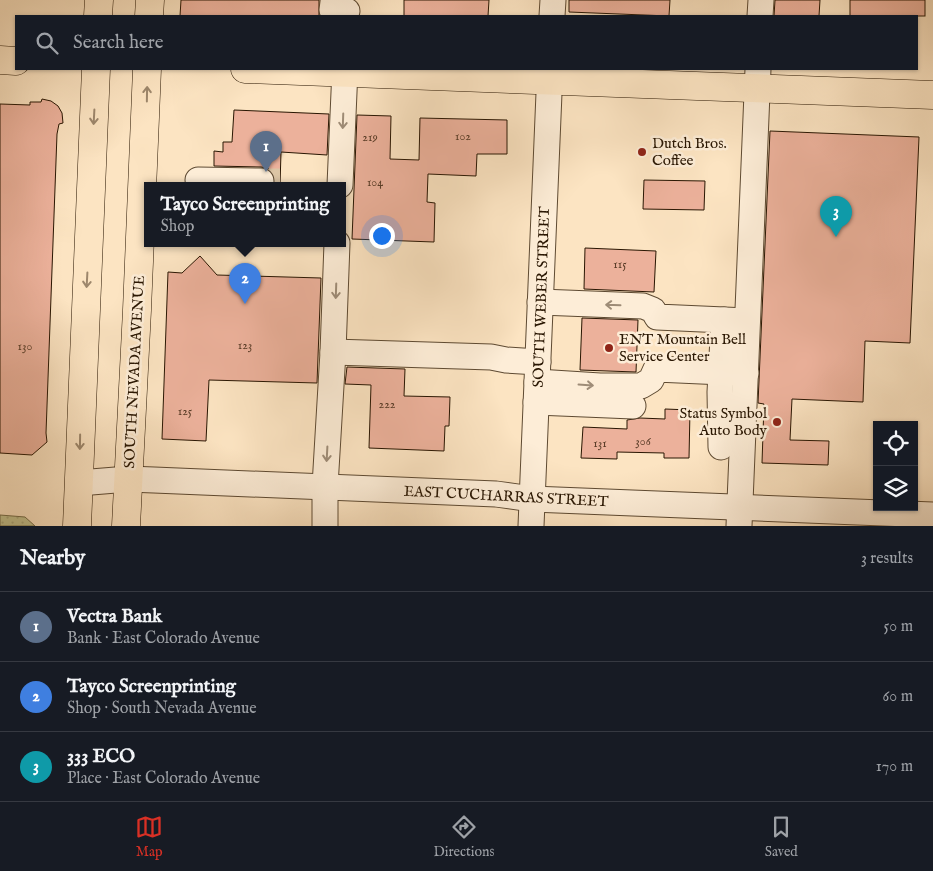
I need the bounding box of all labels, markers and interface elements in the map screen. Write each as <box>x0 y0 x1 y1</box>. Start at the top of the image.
search box <box>15 15 918 70</box>
icon: search <box>33 29 61 57</box>
text: Search here <box>73 31 164 55</box>
one-way arrow <box>142 86 151 102</box>
one-way arrow <box>90 109 99 125</box>
one-way arrow <box>338 113 347 129</box>
house number: 102 <box>455 129 471 144</box>
house number: 219 <box>362 130 378 145</box>
pin: 1 <box>250 131 282 172</box>
place label: Dutch Bros. Coffee <box>652 134 727 170</box>
marker: Dutch Bros. Coffee <box>636 146 648 158</box>
house number: 104 <box>367 175 383 190</box>
popup <box>144 182 346 247</box>
text: Tayco Screenprinting <box>161 193 329 217</box>
pin: 3 <box>820 196 852 237</box>
street label: SOUTH WEBER STREET <box>529 206 554 388</box>
text: Shop <box>161 217 195 237</box>
your location <box>369 223 395 249</box>
house number: 115 <box>613 257 627 272</box>
pin: 2 <box>229 263 261 304</box>
one-way arrow <box>83 272 92 288</box>
street label: SOUTH NEVADA AVENUE <box>120 275 149 469</box>
one-way arrow <box>331 283 340 299</box>
one-way arrow <box>605 300 622 310</box>
place label: ENT Mountain Bell Service Center <box>619 330 747 366</box>
house number: 123 <box>238 338 252 353</box>
house number: 130 <box>18 339 33 354</box>
marker: ENT Mountain Bell Service Center <box>603 342 615 354</box>
one-way arrow <box>578 380 594 389</box>
house number: 222 <box>379 397 396 412</box>
house number: 125 <box>178 404 193 419</box>
place label: Status Symbol Auto Body <box>680 404 768 440</box>
marker: Status Symbol Auto Body <box>771 416 783 428</box>
map controls <box>873 421 918 511</box>
button: locate <box>873 421 918 466</box>
one-way arrow <box>75 434 85 450</box>
house number: 306 <box>635 434 652 449</box>
house number: 131 <box>593 436 607 451</box>
one-way arrow <box>322 445 331 461</box>
button: layers <box>873 466 918 511</box>
street label: EAST CUCHARRAS STREET <box>403 482 609 511</box>
text: Nearby <box>20 545 85 572</box>
text: 3 results <box>861 549 913 569</box>
text: Vectra Bank <box>67 605 162 629</box>
text: 1 <box>33 617 39 637</box>
text: 50 m <box>884 617 913 637</box>
text: Bank · East Colorado Avenue <box>67 629 260 649</box>
text: Tayco Screenprinting <box>67 675 236 699</box>
text: 2 <box>32 687 40 707</box>
text: 60 m <box>883 687 913 707</box>
text: Shop · South Nevada Avenue <box>67 699 257 719</box>
text: 333 ECO <box>67 745 135 769</box>
text: 3 <box>33 757 39 777</box>
text: 170 m <box>876 757 913 777</box>
text: Place · East Colorado Avenue <box>67 769 260 789</box>
tab: Map <box>135 813 163 861</box>
tab: Directions <box>433 813 494 861</box>
tab: Saved <box>765 813 798 861</box>

